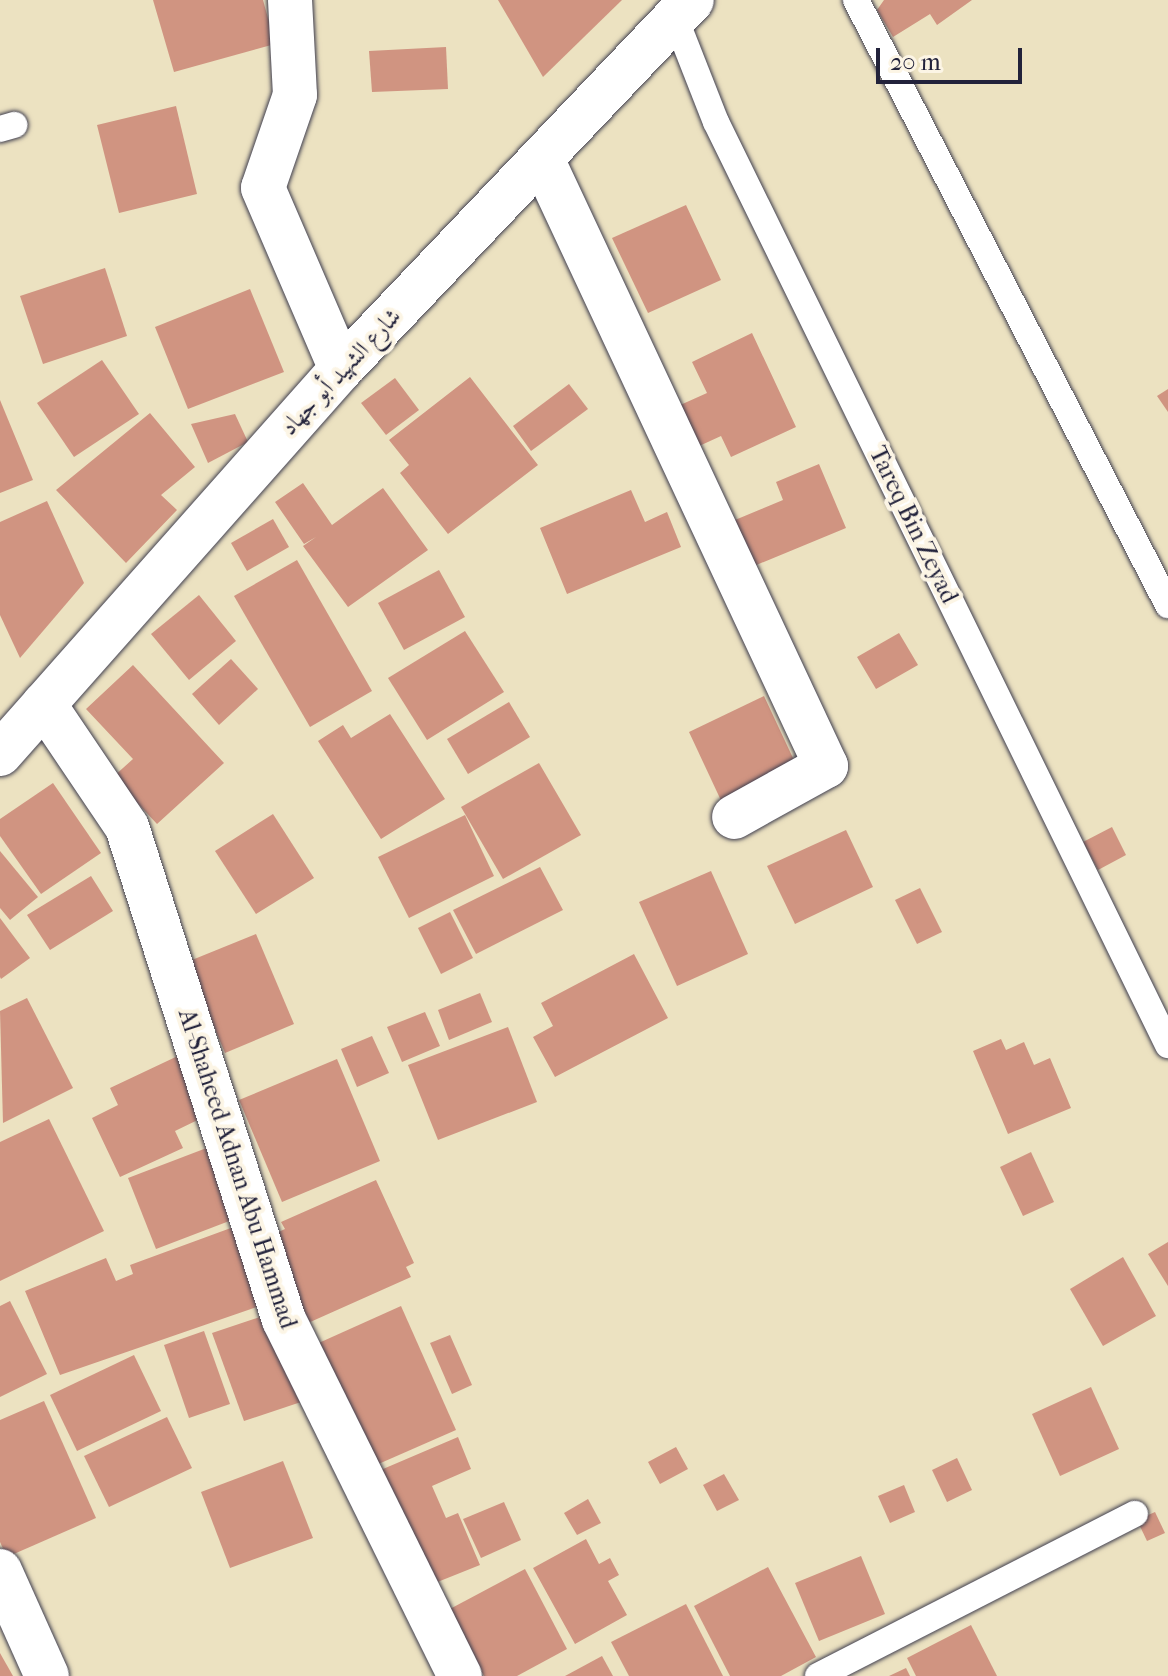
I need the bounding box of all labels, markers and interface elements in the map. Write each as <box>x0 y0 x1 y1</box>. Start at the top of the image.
scale bar <box>880 32 1026 82</box>
text: 20 m <box>890 48 941 76</box>
street label: شارع الشهيد أبو جهاد <box>275 302 407 442</box>
street label: Tareq Bin Zeyad <box>863 442 963 608</box>
street label: Al-Shaheed Adnan Abu Hammad <box>172 1006 302 1332</box>

